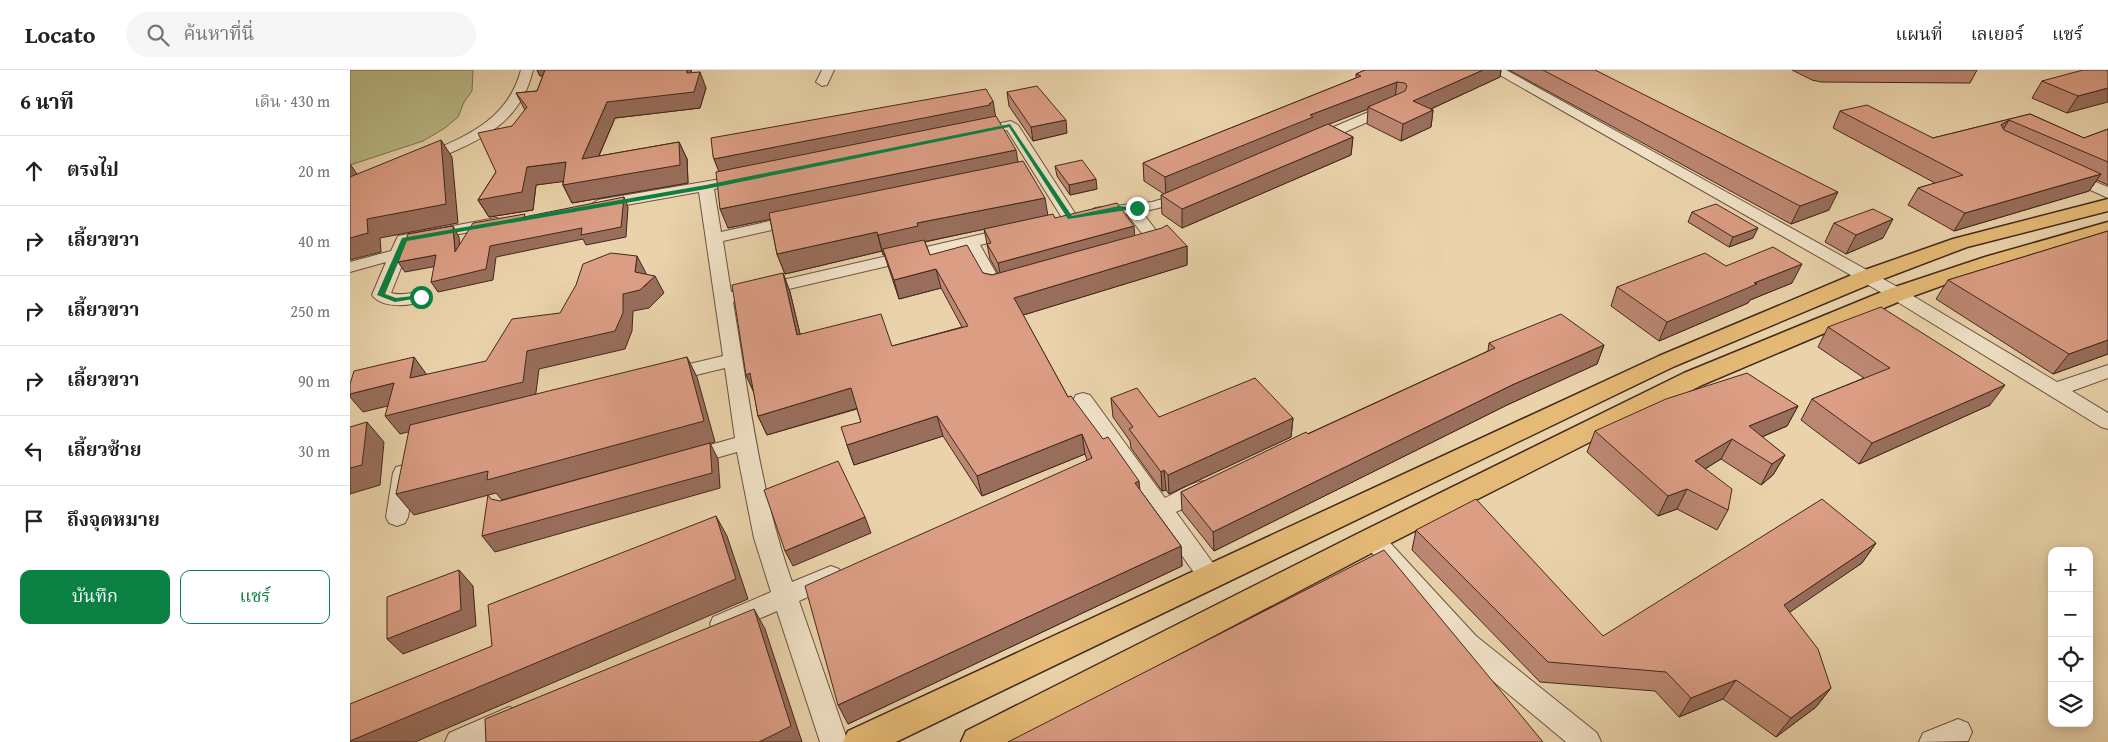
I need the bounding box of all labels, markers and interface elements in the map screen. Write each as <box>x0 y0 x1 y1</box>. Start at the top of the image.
search box <box>126 12 476 57</box>
text: Locato <box>25 17 96 52</box>
text: ค้นหาที่นี่ <box>184 19 254 47</box>
text: แผนที่ <box>1895 20 1943 47</box>
text: เลเยอร์ <box>1971 20 2024 47</box>
text: แชร์ <box>2052 20 2083 47</box>
icon: search <box>144 21 172 49</box>
text: 6 นาที <box>20 86 74 117</box>
text: เดิน · 430 m <box>254 89 330 113</box>
text: ตรงไป <box>67 155 119 183</box>
icon: ahead <box>20 157 48 185</box>
text: 20 m <box>298 159 330 183</box>
route end <box>1126 197 1149 220</box>
text: เลี้ยวขวา <box>67 225 139 253</box>
icon: right <box>20 227 48 255</box>
text: 40 m <box>298 229 330 253</box>
route start <box>410 286 433 309</box>
text: เลี้ยวขวา <box>67 295 139 323</box>
icon: right <box>20 297 48 325</box>
text: 250 m <box>290 299 330 323</box>
text: เลี้ยวขวา <box>67 365 139 393</box>
icon: right <box>20 367 48 395</box>
text: 90 m <box>298 369 330 393</box>
text: เลี้ยวซ้าย <box>67 435 141 463</box>
icon: left <box>20 437 48 465</box>
text: 30 m <box>298 439 330 463</box>
text: ถึงจุดหมาย <box>67 505 160 533</box>
icon: arrive <box>20 507 48 535</box>
map controls <box>2048 547 2093 727</box>
button: + <box>2048 547 2093 592</box>
button: บันทึก <box>20 570 170 624</box>
button: แชร์ <box>180 570 330 624</box>
button: − <box>2048 592 2093 637</box>
button: locate <box>2048 637 2093 682</box>
button: layers <box>2048 682 2093 727</box>

